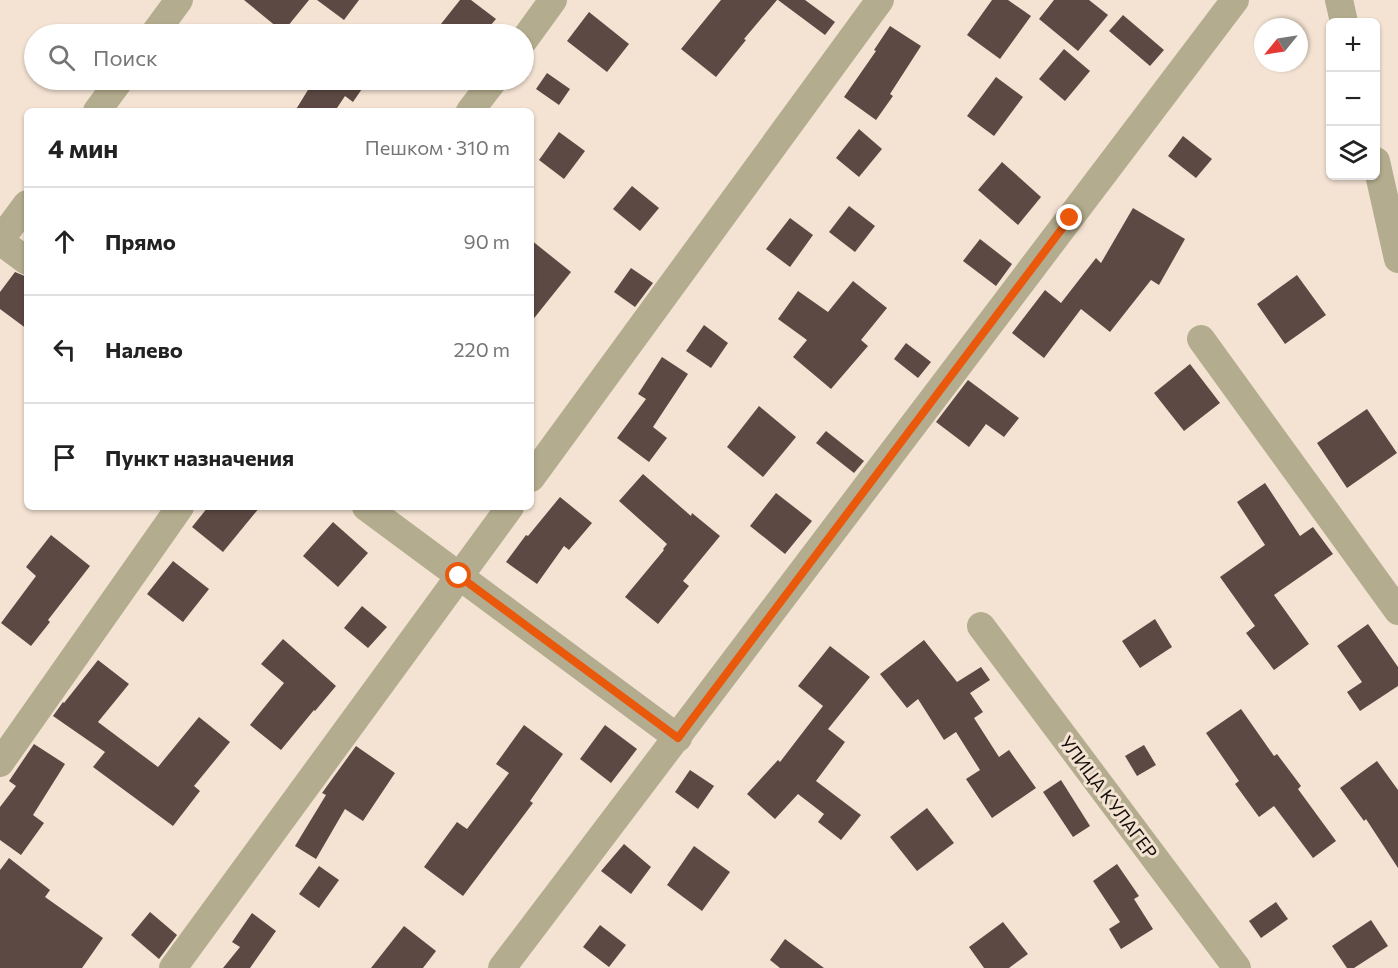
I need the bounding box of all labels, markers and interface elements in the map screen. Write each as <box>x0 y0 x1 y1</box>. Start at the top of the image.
north arrow <box>1254 18 1308 72</box>
map controls <box>1326 18 1380 180</box>
button: + <box>1326 18 1380 72</box>
search box <box>24 24 534 90</box>
icon: search <box>45 41 78 74</box>
text: Поиск <box>93 44 158 71</box>
button: − <box>1326 72 1380 126</box>
button: layers <box>1326 126 1380 180</box>
text: 4 мин <box>48 132 118 163</box>
text: Пешком · 310 m <box>365 135 510 159</box>
route end <box>1056 204 1082 230</box>
icon: ahead <box>48 225 81 258</box>
text: Прямо <box>105 228 176 255</box>
text: 90 m <box>464 229 510 253</box>
icon: left <box>48 333 81 366</box>
text: Налево <box>105 336 183 363</box>
text: 220 m <box>454 337 510 361</box>
icon: arrive <box>48 441 81 474</box>
text: Пункт назначения <box>105 444 294 471</box>
route start <box>445 562 471 588</box>
street label: УЛИЦА КУЛАГЕР <box>1056 731 1162 863</box>

